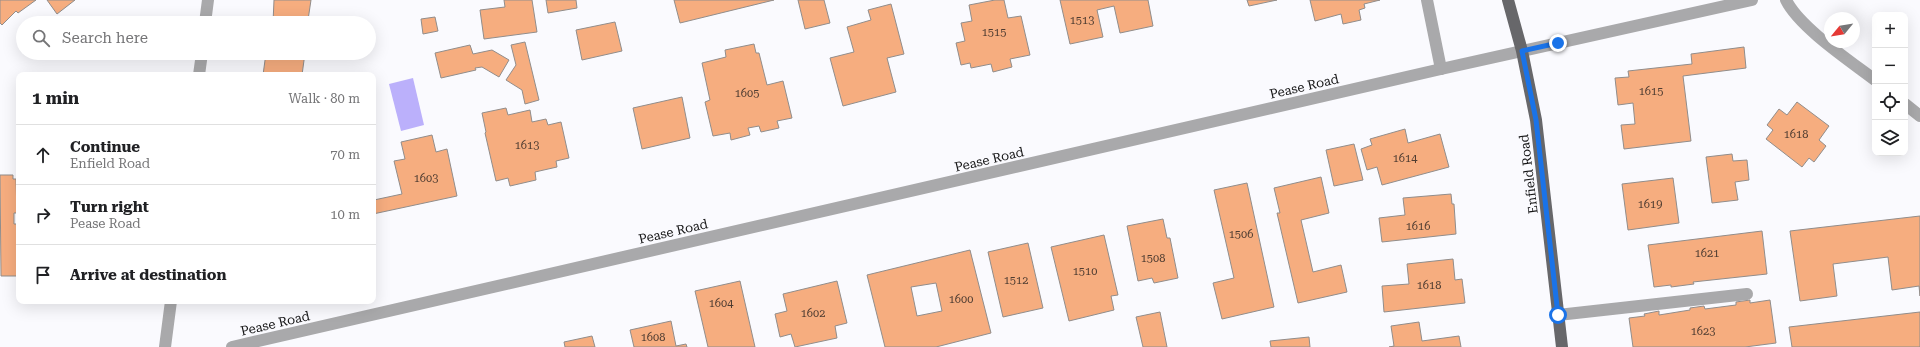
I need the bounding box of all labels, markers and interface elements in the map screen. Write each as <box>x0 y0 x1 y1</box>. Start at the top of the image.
north arrow <box>1824 12 1860 48</box>
map controls <box>1872 12 1908 156</box>
button: + <box>1872 12 1908 48</box>
house number: 1513 <box>1070 14 1094 27</box>
search box <box>16 16 376 60</box>
house number: 1515 <box>982 26 1006 39</box>
icon: search <box>30 27 52 49</box>
text: Search here <box>62 29 148 47</box>
route end <box>1549 34 1567 52</box>
button: − <box>1872 48 1908 84</box>
street label: Pease Road <box>1268 71 1341 102</box>
button: locate <box>1872 84 1908 120</box>
house number: 1615 <box>1639 85 1663 98</box>
house number: 1605 <box>735 87 759 100</box>
text: 1 min <box>32 88 79 108</box>
text: Walk · 80 m <box>288 91 360 106</box>
button: layers <box>1872 120 1908 156</box>
house number: 1618 <box>1784 128 1808 141</box>
street label: Enfield Road <box>1516 133 1541 215</box>
text: Continue <box>70 138 140 156</box>
house number: 1613 <box>515 139 539 152</box>
icon: ahead <box>32 144 54 166</box>
street label: Pease Road <box>953 144 1026 175</box>
text: 70 m <box>330 147 360 162</box>
house number: 1614 <box>1393 152 1418 165</box>
text: Enfield Road <box>70 156 150 171</box>
house number: 1603 <box>414 172 438 185</box>
text: Turn right <box>70 198 149 216</box>
house number: 1619 <box>1638 198 1662 211</box>
icon: right <box>32 204 54 226</box>
text: 10 m <box>330 207 360 222</box>
text: Pease Road <box>70 216 141 231</box>
street label: Pease Road <box>637 216 710 247</box>
house number: 1616 <box>1406 220 1430 233</box>
house number: 1506 <box>1229 228 1253 241</box>
house number: 1621 <box>1695 247 1719 260</box>
house number: 1508 <box>1141 252 1165 265</box>
icon: arrive <box>32 264 54 286</box>
house number: 1510 <box>1073 265 1097 278</box>
text: Arrive at destination <box>70 266 226 284</box>
house number: 1512 <box>1004 274 1028 287</box>
house number: 1618 <box>1417 279 1441 292</box>
house number: 1600 <box>949 293 973 306</box>
house number: 1604 <box>709 297 734 310</box>
route start <box>1549 306 1567 324</box>
house number: 1602 <box>801 307 825 320</box>
street label: Pease Road <box>239 308 312 339</box>
house number: 1623 <box>1691 325 1715 338</box>
house number: 1608 <box>641 331 665 344</box>

